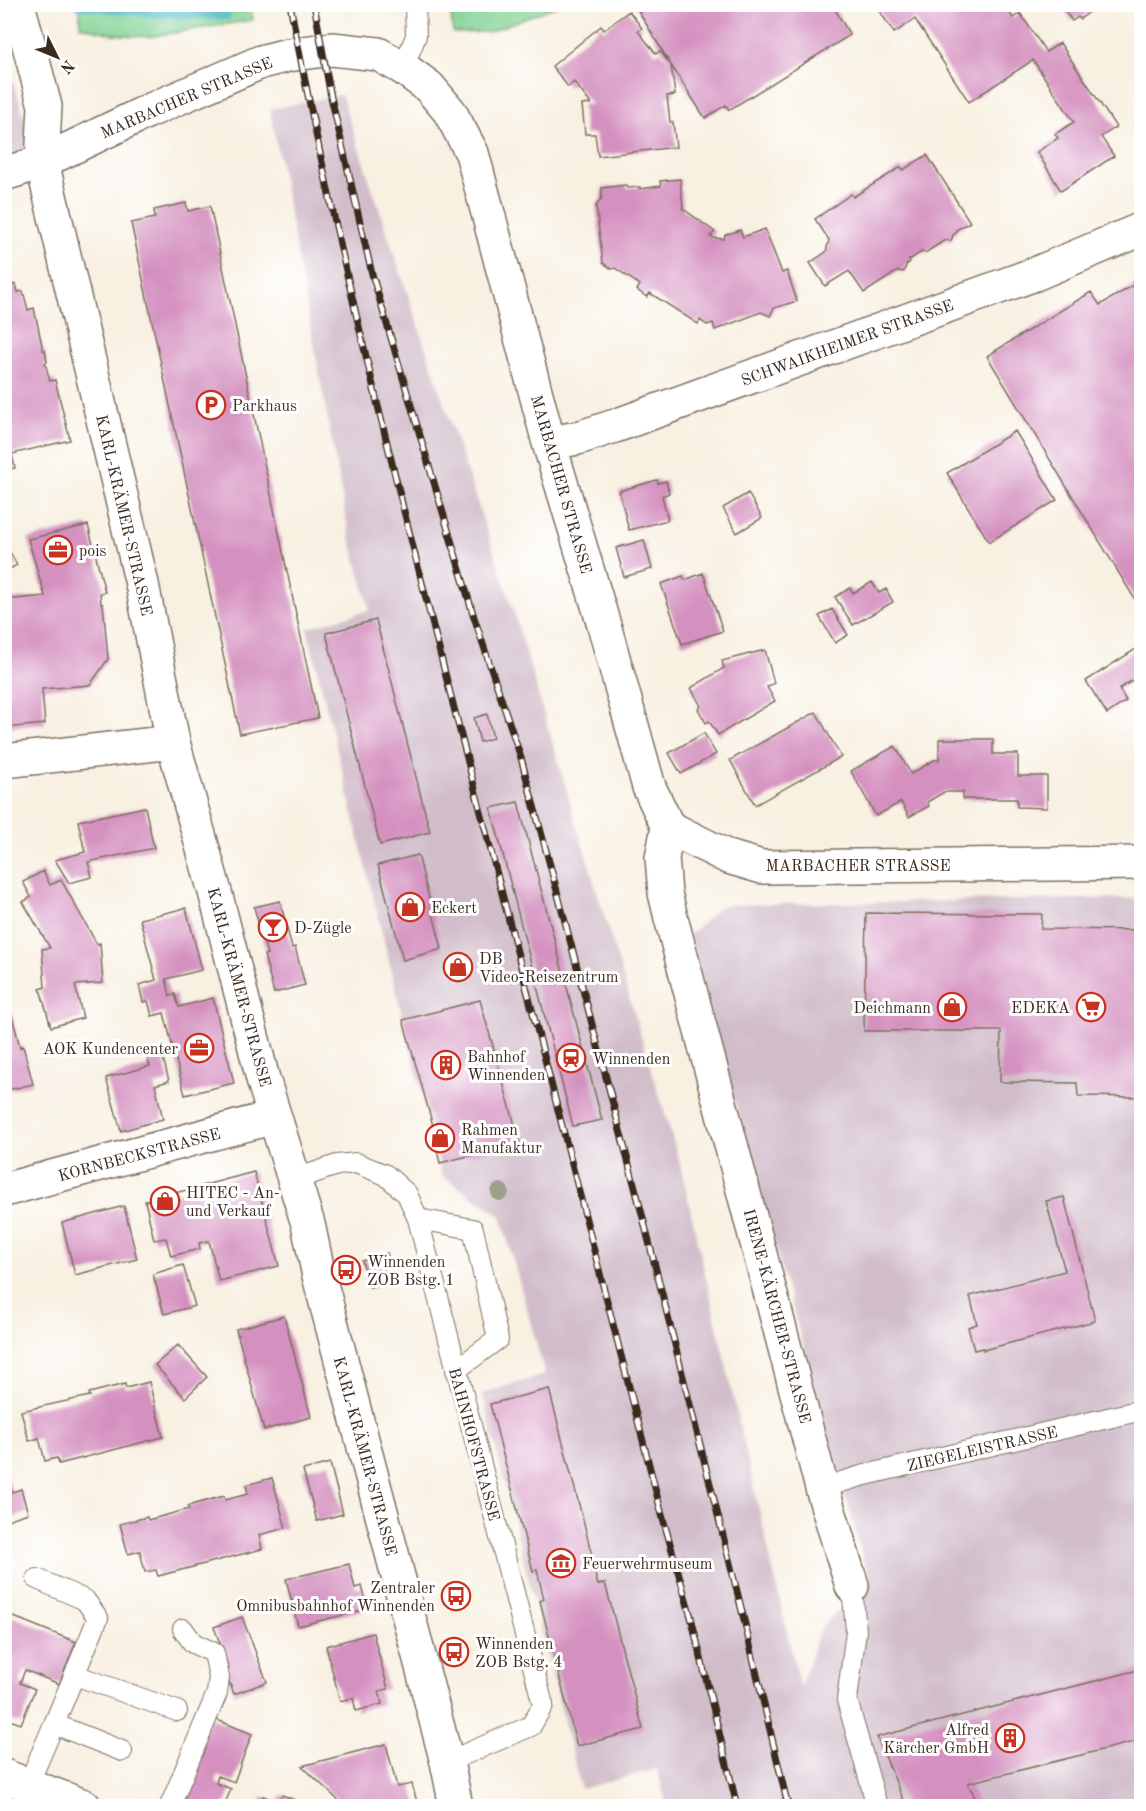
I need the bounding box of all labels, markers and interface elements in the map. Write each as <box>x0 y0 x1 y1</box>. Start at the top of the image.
north arrow <box>27 27 87 87</box>
street label: MARBACHER STRASSE <box>98 55 275 142</box>
text: N <box>56 56 77 76</box>
street label: SCHWAIKHEIMER STRASSE <box>739 298 956 390</box>
parking icon: Parkhaus <box>195 389 227 421</box>
street label: MARBACHER STRASSE <box>527 393 593 576</box>
place label: Parkhaus <box>232 399 297 415</box>
street label: KARL-KRÄMER-STRASSE <box>92 412 158 618</box>
office icon: pois <box>42 534 74 566</box>
place label: pois <box>79 544 107 560</box>
street label: MARBACHER STRASSE <box>765 859 951 875</box>
street label: KARL-KRÄMER-STRASSE <box>204 885 276 1089</box>
shop icon: Eckert <box>394 891 426 923</box>
place label: Eckert <box>431 901 477 917</box>
bar icon: D-Zügle <box>257 911 289 943</box>
place label: D-Zügle <box>294 921 352 937</box>
shop icon: DB Video-Reisezentrum <box>442 951 474 983</box>
place label: DB Video-Reisezentrum <box>479 952 619 986</box>
shop icon: Deichmann <box>936 991 968 1023</box>
supermarket icon: EDEKA <box>1075 991 1107 1023</box>
place label: Deichmann <box>853 1001 931 1017</box>
place label: EDEKA <box>1011 1001 1070 1017</box>
office icon: AOK Kundencenter <box>183 1032 215 1064</box>
place label: AOK Kundencenter <box>43 1042 178 1058</box>
station icon: Winnenden <box>555 1042 587 1074</box>
building icon: Bahnhof Winnenden <box>430 1049 462 1081</box>
place label: Bahnhof Winnenden <box>467 1050 546 1084</box>
place label: Winnenden <box>592 1052 671 1068</box>
shop icon: Rahmen Manufaktur <box>424 1122 456 1154</box>
place label: Rahmen Manufaktur <box>461 1123 542 1157</box>
street label: KORNBECKSTRASSE <box>57 1127 222 1185</box>
shop icon: HITEC - An- und Verkauf <box>149 1185 181 1217</box>
place label: HITEC - An- und Verkauf <box>186 1186 280 1220</box>
street label: IRENE-KÄRCHER-STRASSE <box>740 1206 816 1426</box>
bus stop icon: Winnenden ZOB Bstg. 1 <box>330 1254 362 1286</box>
place label: Winnenden ZOB Bstg. 1 <box>367 1255 455 1289</box>
street label: KARL-KRÄMER-STRASSE <box>330 1354 402 1558</box>
street label: BAHNHOFSTRASSE <box>445 1366 501 1523</box>
street label: ZIEGELEISTRASSE <box>905 1425 1059 1475</box>
museum icon: Feuerwehrmuseum <box>545 1547 577 1579</box>
place label: Feuerwehrmuseum <box>582 1557 713 1573</box>
bus stop icon: Zentraler Omnibusbahnhof Winnenden <box>440 1580 472 1612</box>
place label: Zentraler Omnibusbahnhof Winnenden <box>236 1581 435 1615</box>
bus stop icon: Winnenden ZOB Bstg. 4 <box>438 1636 470 1668</box>
place label: Winnenden ZOB Bstg. 4 <box>475 1637 563 1671</box>
building icon: Alfred Kärcher GmbH <box>994 1722 1026 1754</box>
place label: Alfred Kärcher GmbH <box>883 1723 989 1757</box>

